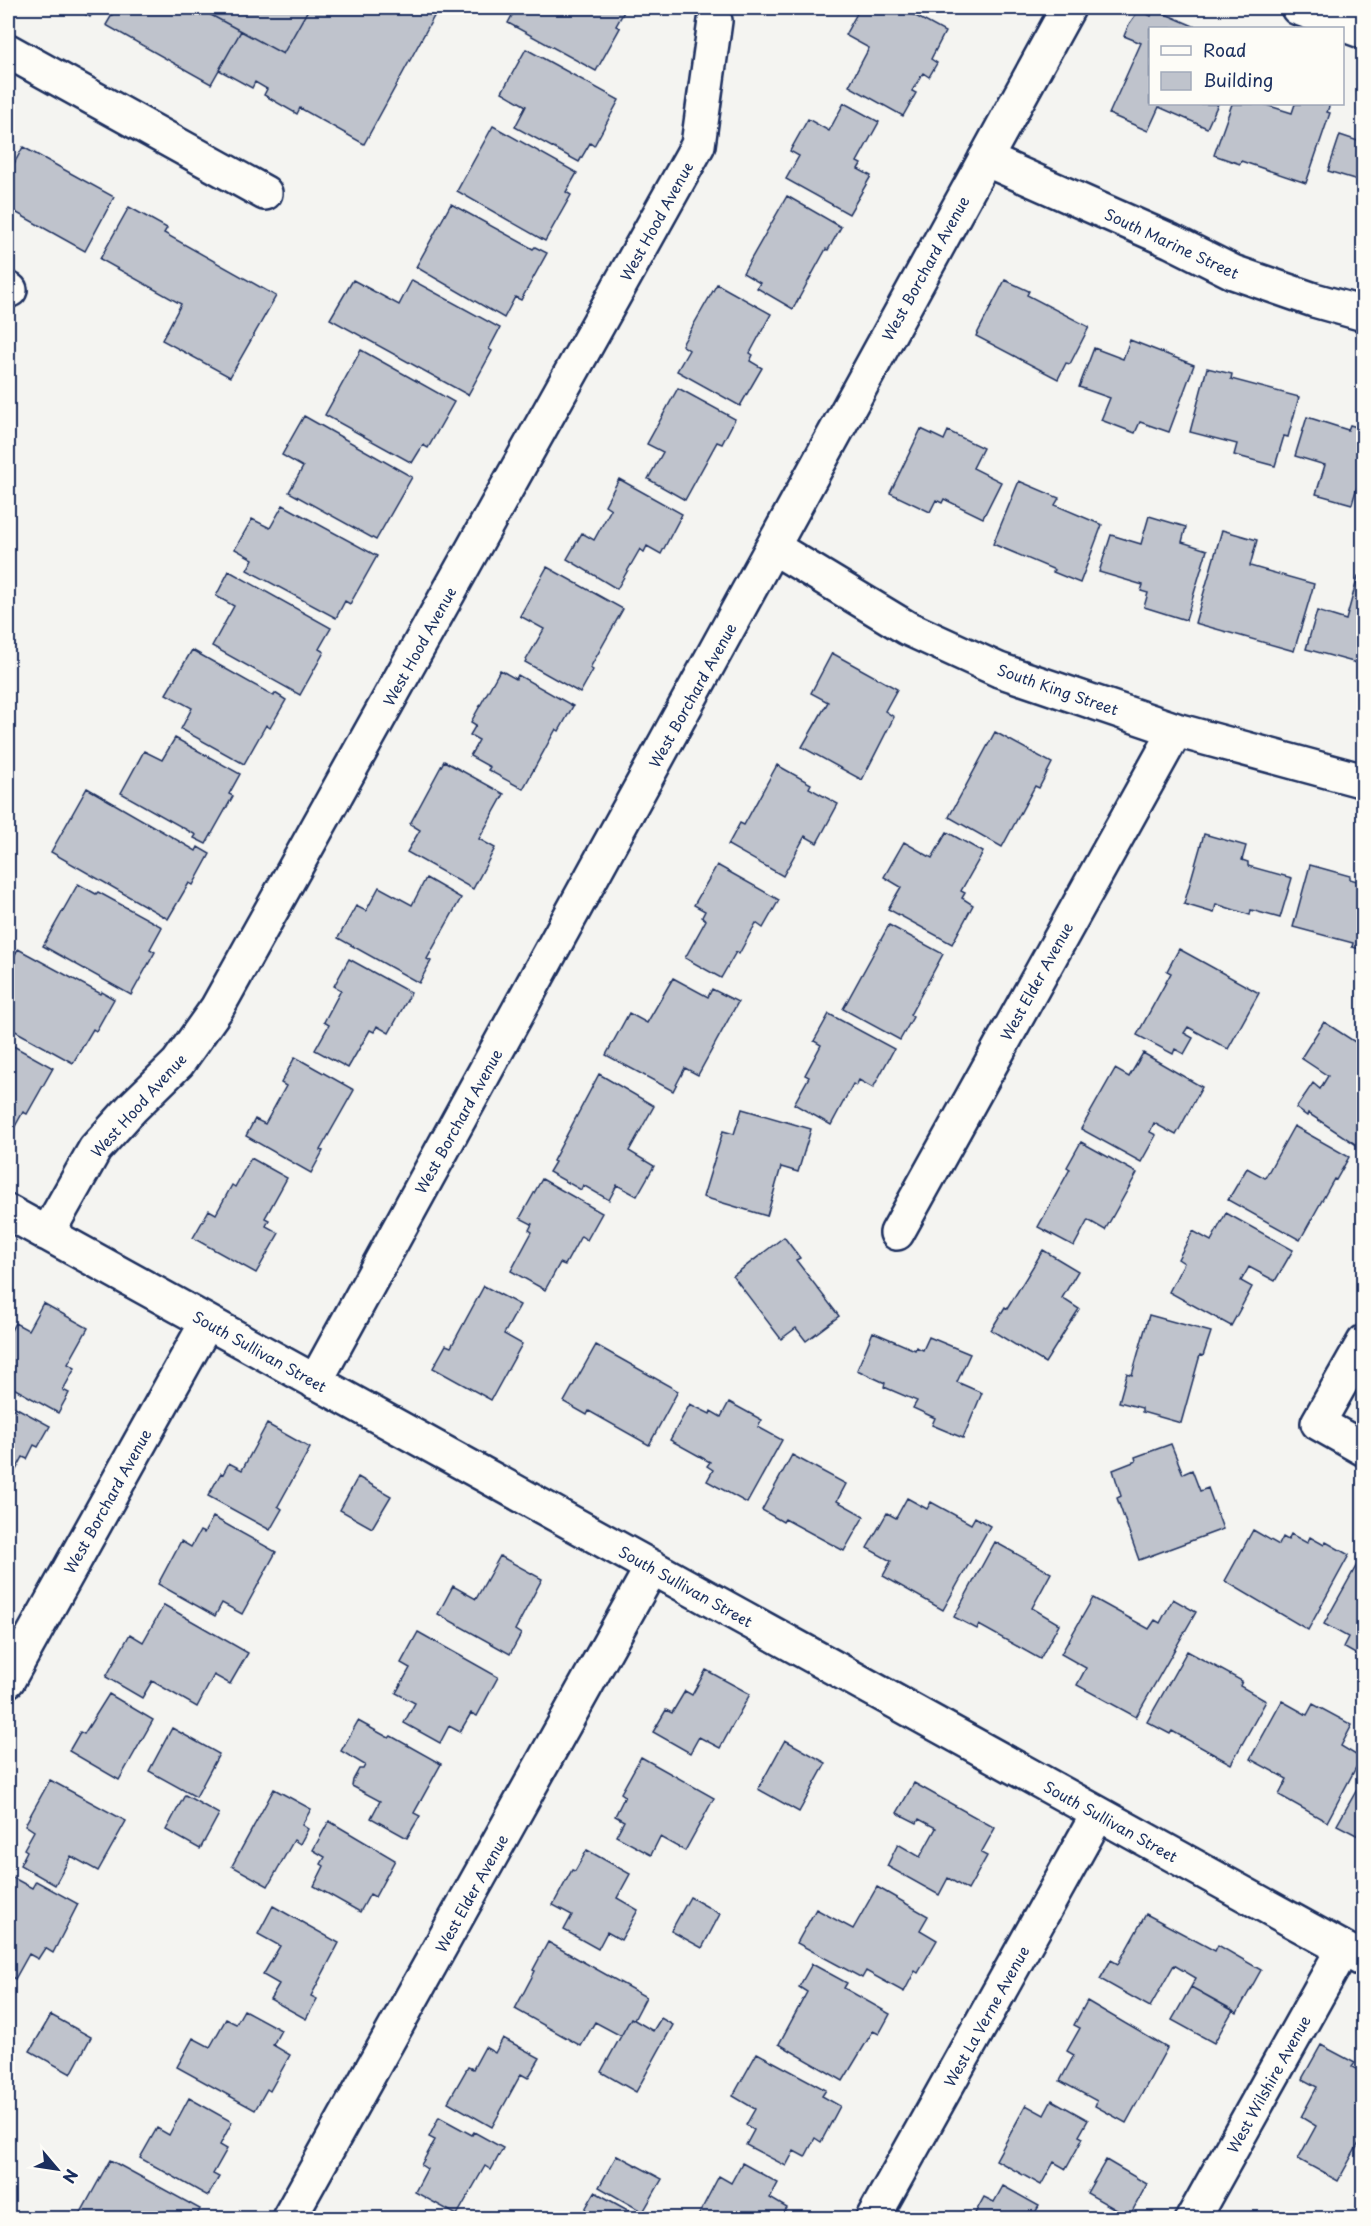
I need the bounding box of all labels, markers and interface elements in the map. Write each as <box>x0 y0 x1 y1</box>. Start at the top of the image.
legend <box>1149 27 1344 105</box>
text: Road <box>1203 36 1247 63</box>
text: Building <box>1203 66 1273 93</box>
street label: West Hood Avenue <box>614 157 698 285</box>
street label: West Borchard Avenue <box>876 191 974 345</box>
street label: South Marine Street <box>1101 202 1243 284</box>
street label: West Hood Avenue <box>377 582 461 710</box>
street label: West Borchard Avenue <box>643 618 741 772</box>
street label: South King Street <box>994 658 1122 720</box>
street label: West Elder Avenue <box>994 918 1078 1044</box>
street label: West Borchard Avenue <box>409 1044 507 1198</box>
street label: West Hood Avenue <box>85 1048 191 1162</box>
street label: South Sullivan Street <box>189 1305 331 1397</box>
street label: West Borchard Avenue <box>58 1424 156 1578</box>
street label: South Sullivan Street <box>615 1540 757 1632</box>
street label: South Sullivan Street <box>1040 1775 1182 1867</box>
street label: West Elder Avenue <box>429 1830 513 1956</box>
street label: West La Verne Avenue <box>938 1941 1034 2091</box>
street label: West Wilshire Avenue <box>1221 2011 1315 2157</box>
north arrow <box>27 2139 87 2199</box>
text: N <box>57 2165 85 2188</box>

